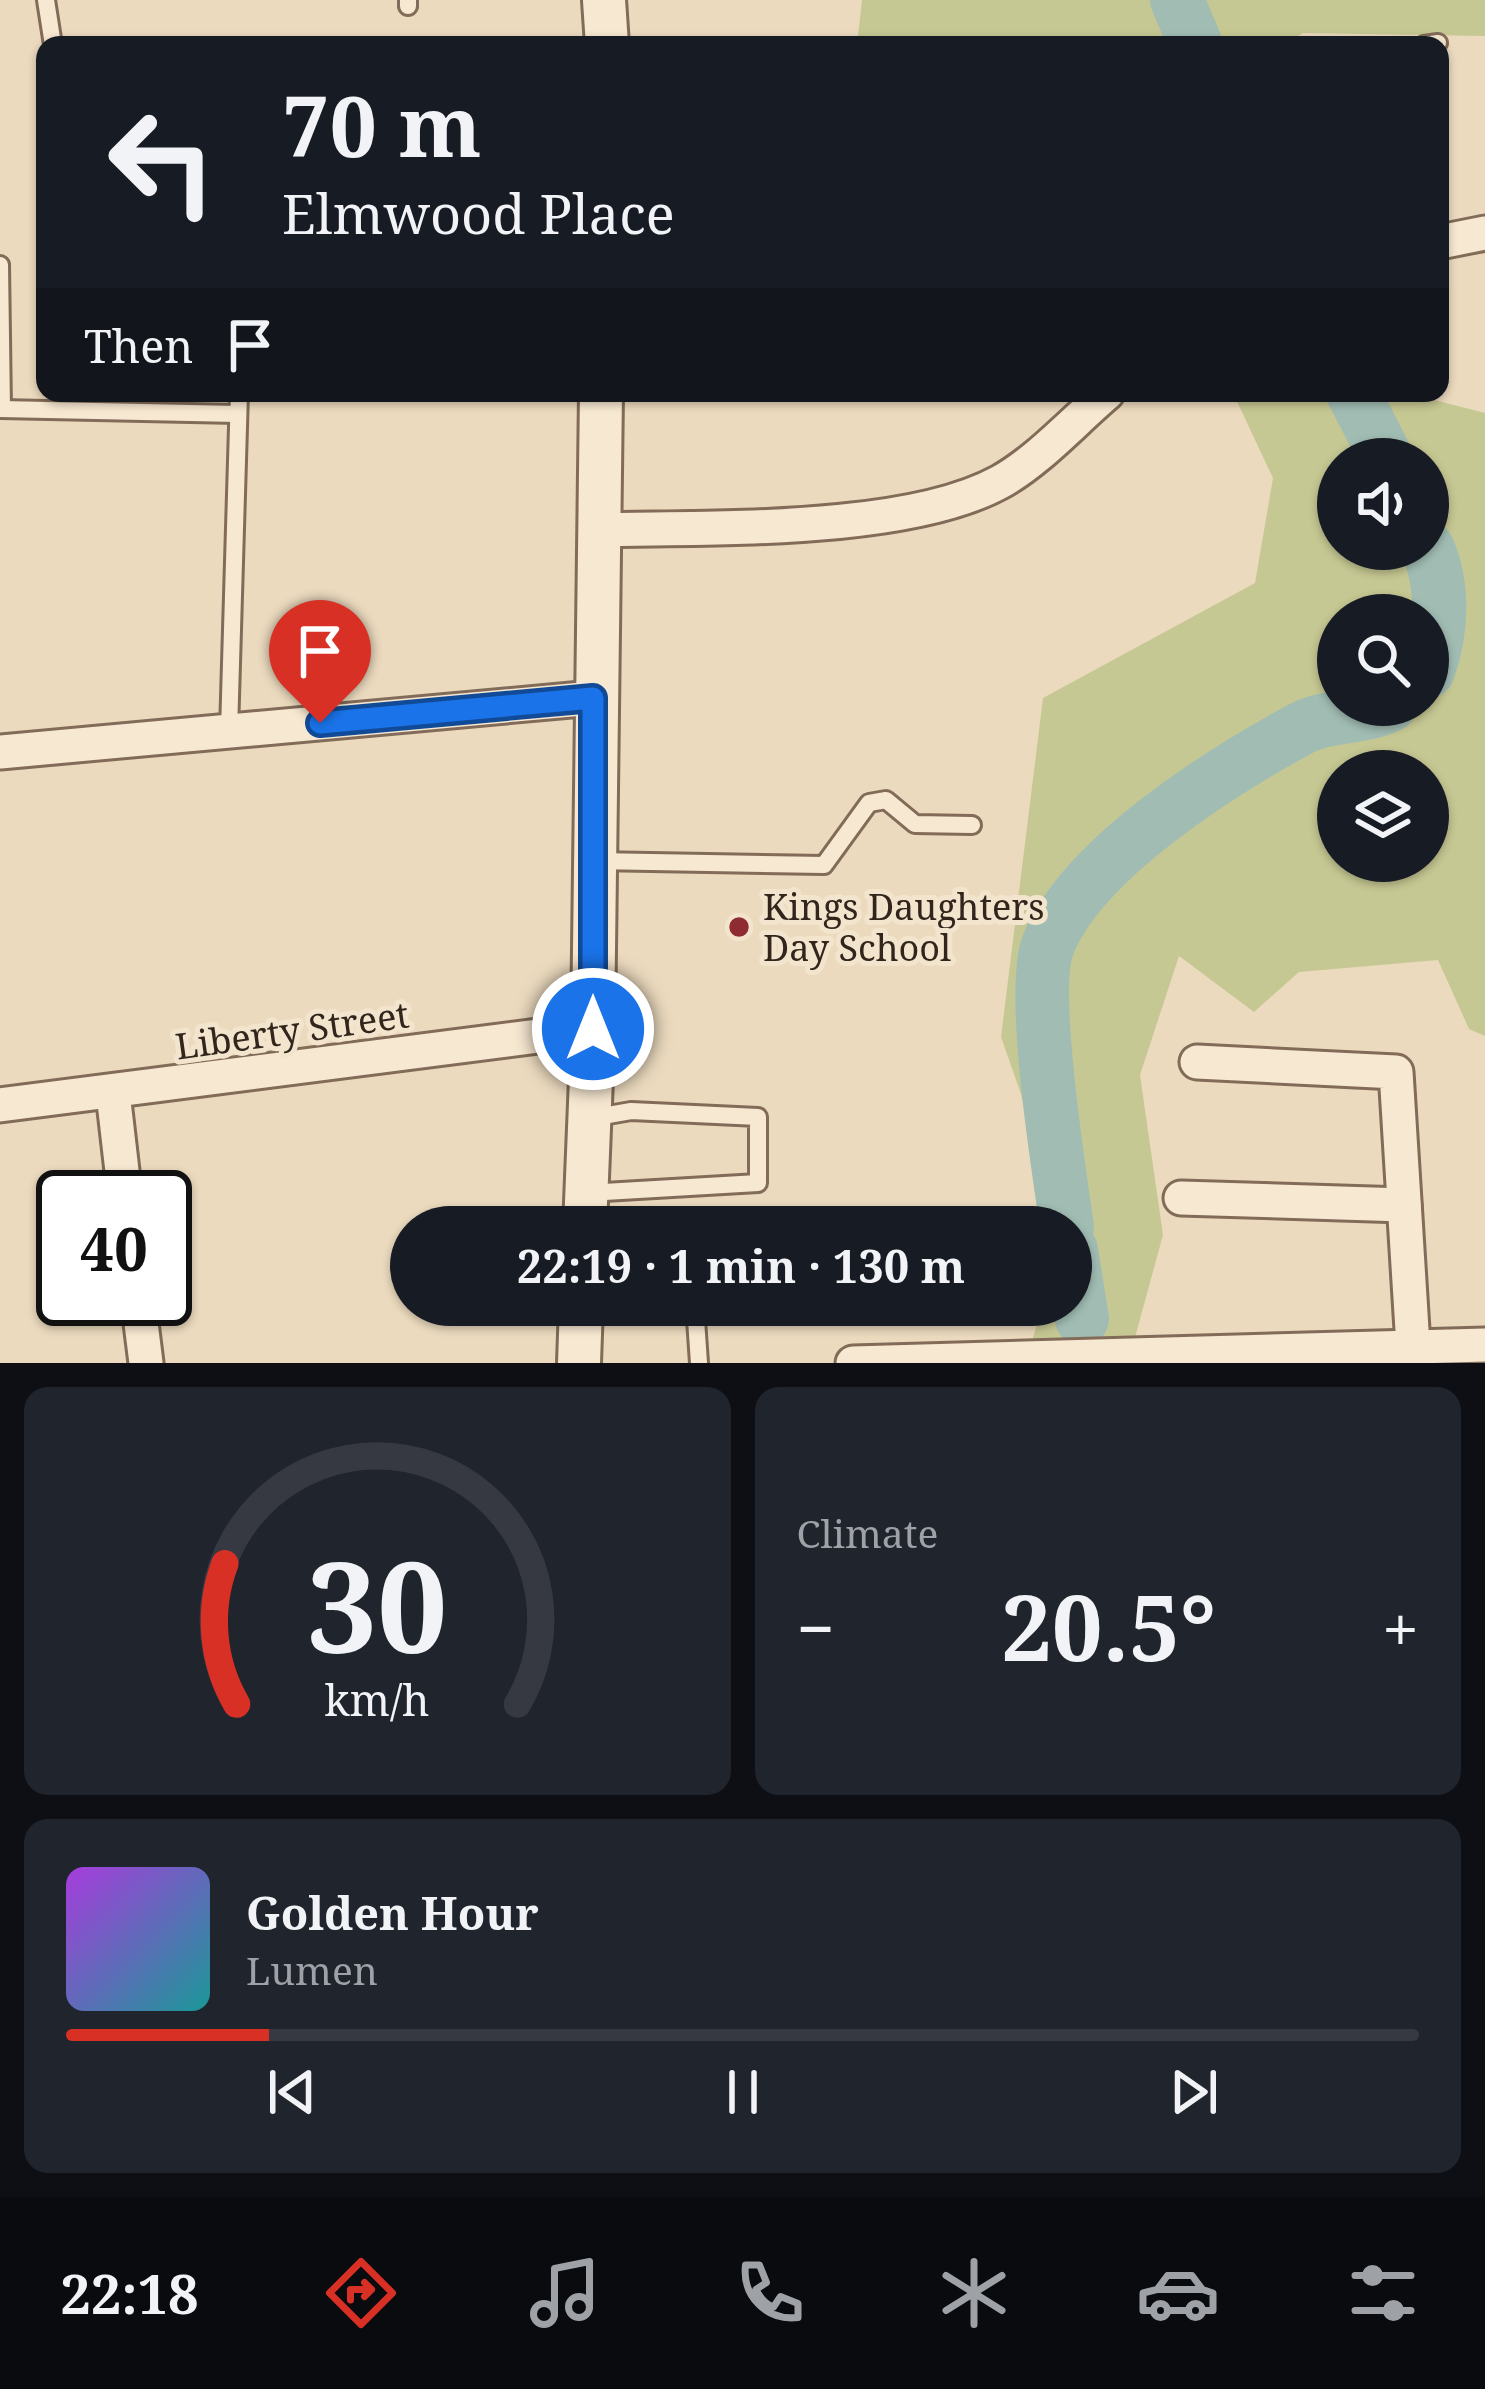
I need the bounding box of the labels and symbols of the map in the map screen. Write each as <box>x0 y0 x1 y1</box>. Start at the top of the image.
pin <box>269 600 371 723</box>
place label: Kings Daughters Day School <box>763 882 1045 972</box>
marker: Kings Daughters Day School <box>726 914 752 940</box>
position arrow <box>530 966 656 1092</box>
street label: Liberty Street <box>172 989 412 1071</box>
speed limit sign: 40 <box>36 1170 192 1326</box>

